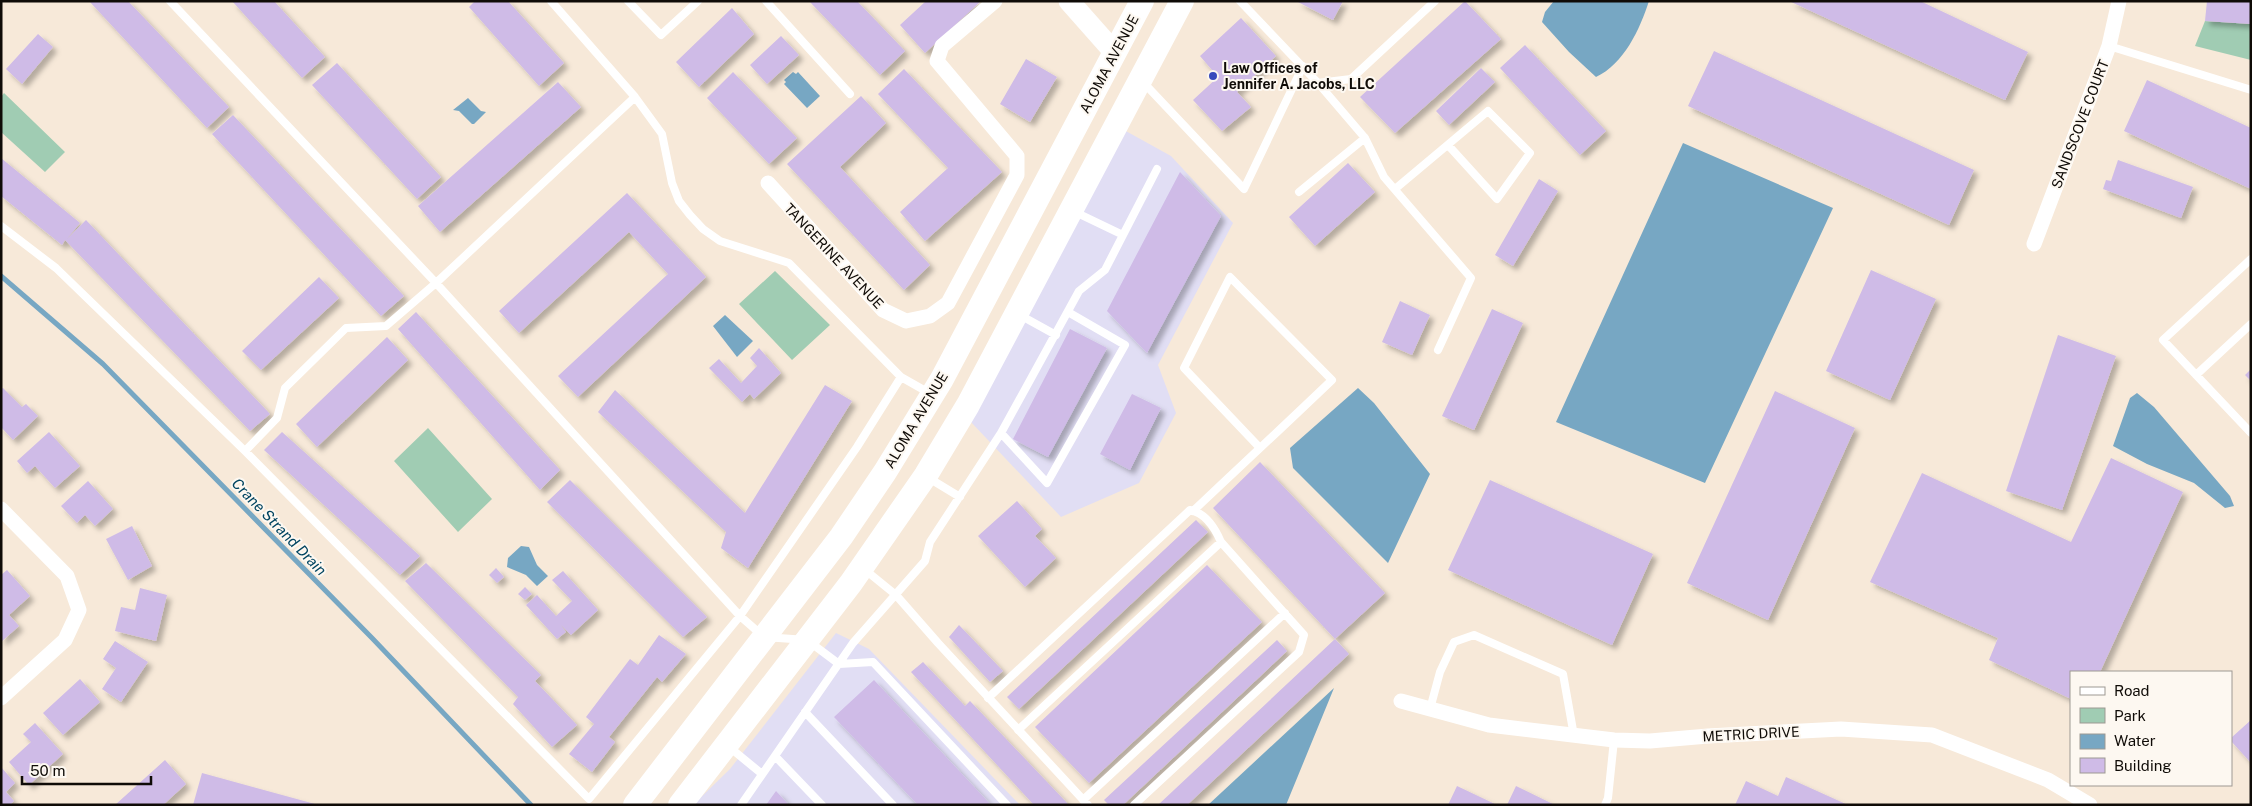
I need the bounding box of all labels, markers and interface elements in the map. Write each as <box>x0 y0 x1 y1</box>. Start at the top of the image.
street label: ALOMA AVENUE <box>1076 12 1142 116</box>
street label: SANDSCOVE COURT <box>2048 57 2112 191</box>
place label: Law Offices of Jennifer A. Jacobs, LLC <box>1223 60 1375 92</box>
marker: Law Offices of Jennifer A. Jacobs, LLC <box>1207 70 1219 82</box>
street label: TANGERINE AVENUE <box>781 200 887 312</box>
street label: ALOMA AVENUE <box>881 369 951 471</box>
water label: Crane Strand Drain <box>229 475 330 579</box>
legend <box>2070 671 2232 786</box>
text: Road <box>2114 682 2150 699</box>
text: Park <box>2114 707 2146 724</box>
street label: METRIC DRIVE <box>1702 723 1800 745</box>
text: Water <box>2114 732 2156 749</box>
scale bar <box>22 754 151 786</box>
text: Building <box>2114 757 2172 774</box>
text: 50 m <box>30 762 65 779</box>

